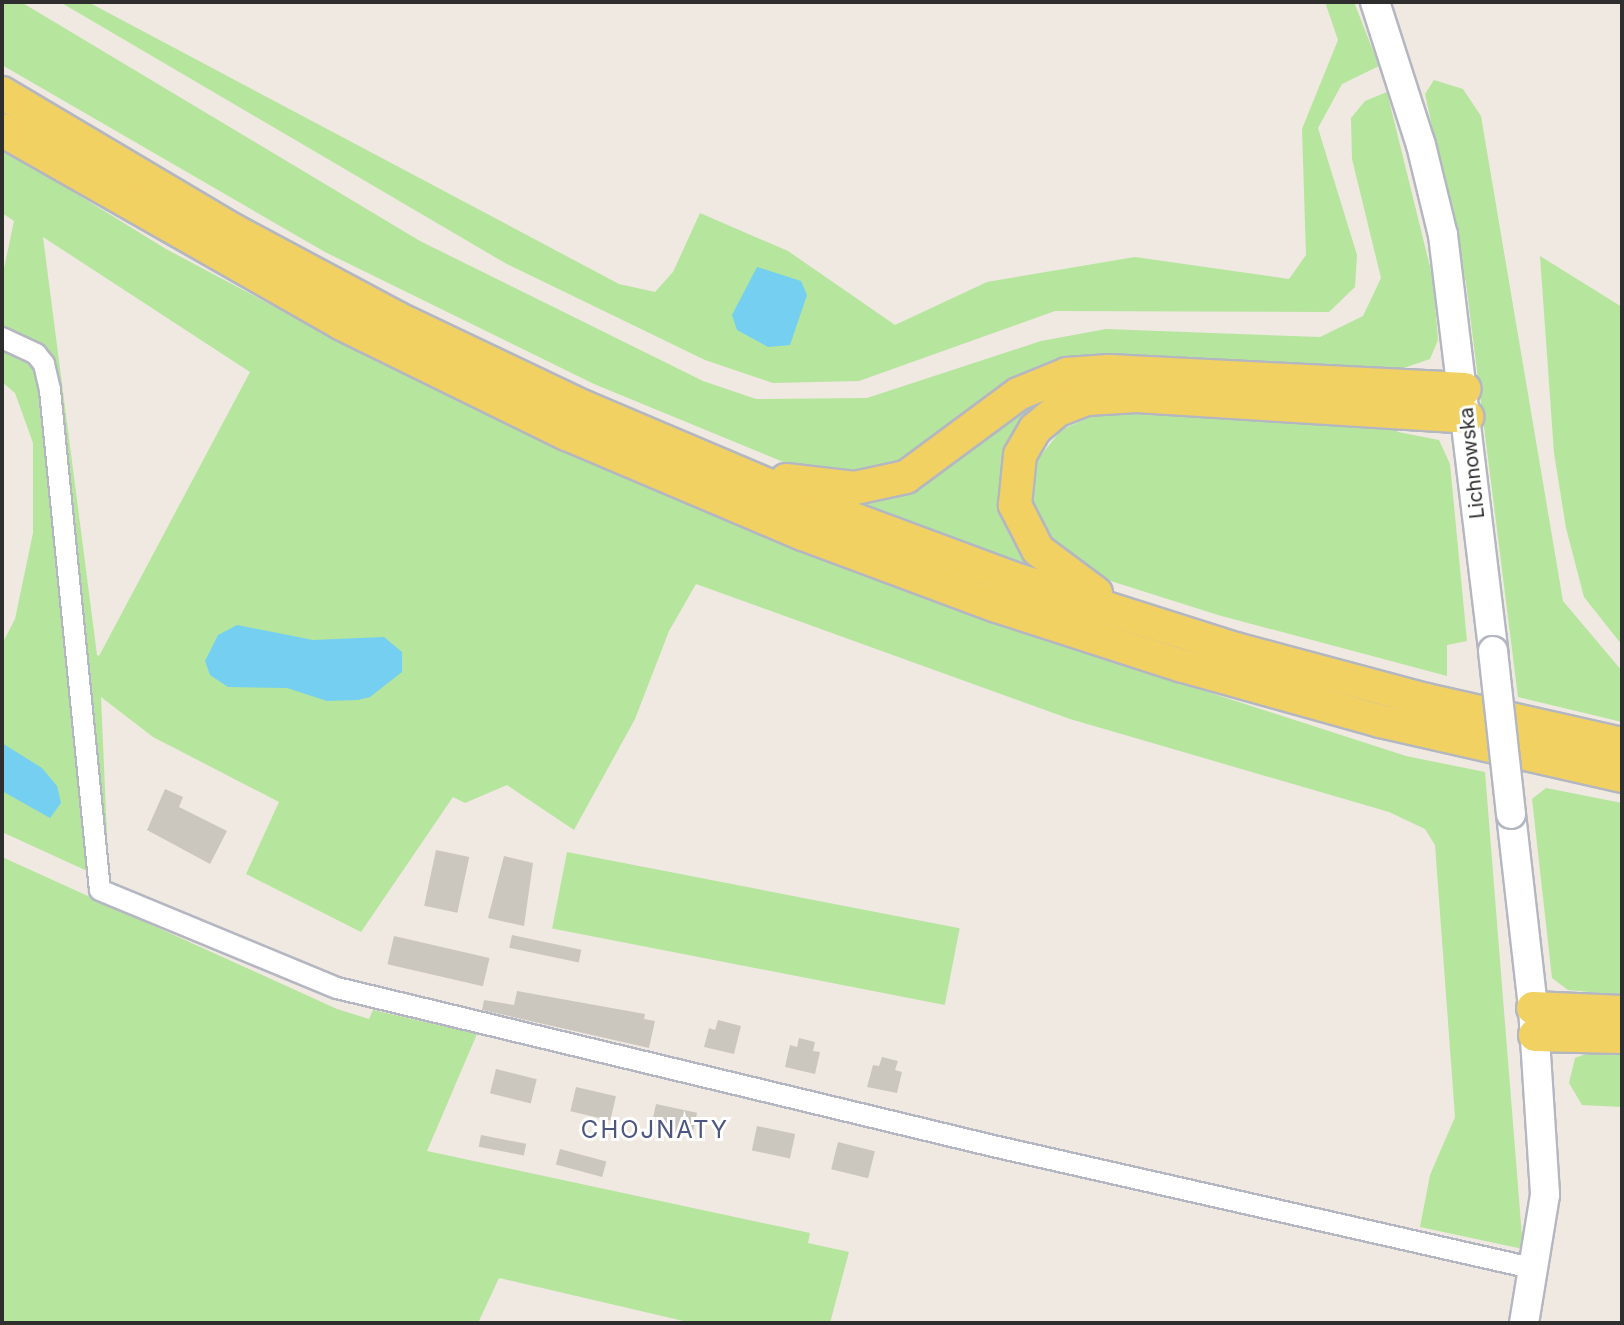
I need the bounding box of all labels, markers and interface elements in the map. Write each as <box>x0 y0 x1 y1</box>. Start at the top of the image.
street label: Lichnowska <box>1454 406 1490 520</box>
district label: CHOJNATY <box>581 1116 729 1144</box>

